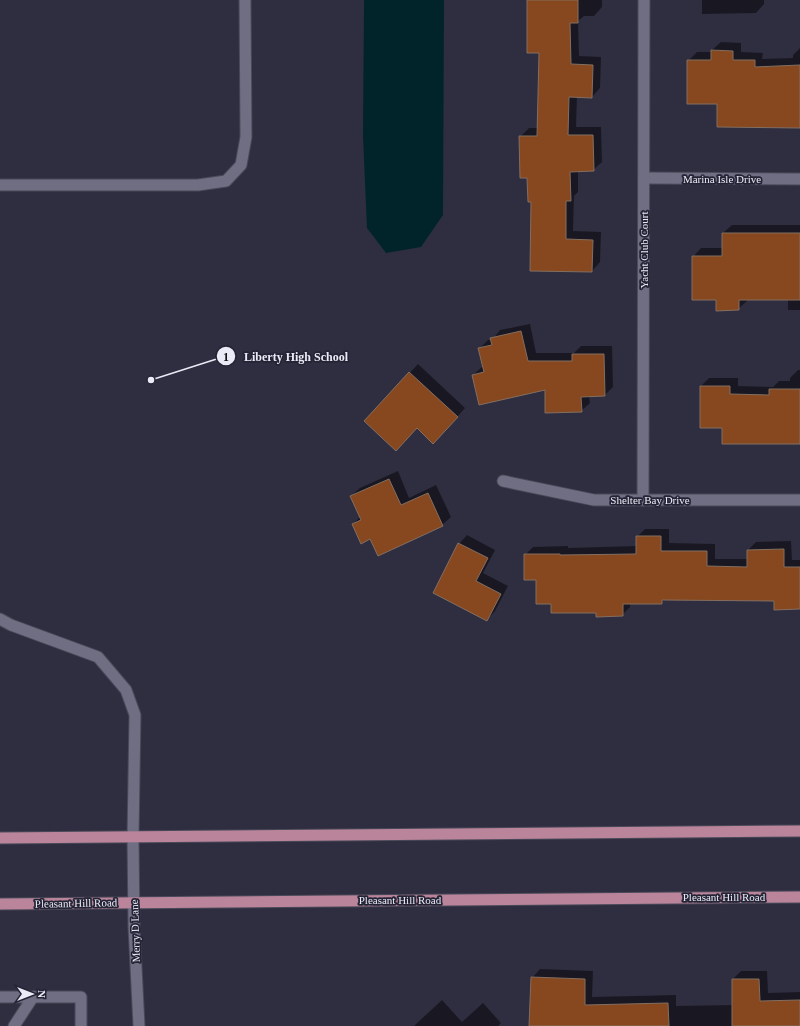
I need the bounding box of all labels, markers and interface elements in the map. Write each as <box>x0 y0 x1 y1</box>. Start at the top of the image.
street label: Marina Isle Drive <box>683 173 761 185</box>
street label: Yacht Club Court <box>638 211 650 289</box>
callout: Liberty High School <box>216 344 356 368</box>
text: 1 <box>223 350 229 364</box>
text: Liberty High School <box>244 350 349 364</box>
street label: Shelter Bay Drive <box>610 494 690 506</box>
street label: Pleasant Hill Road <box>683 891 766 903</box>
street label: Pleasant Hill Road <box>359 894 442 906</box>
street label: Pleasant Hill Road <box>35 896 118 910</box>
street label: Merry D Lane <box>128 899 142 963</box>
north arrow <box>12 974 52 1014</box>
text: N <box>36 990 48 998</box>

